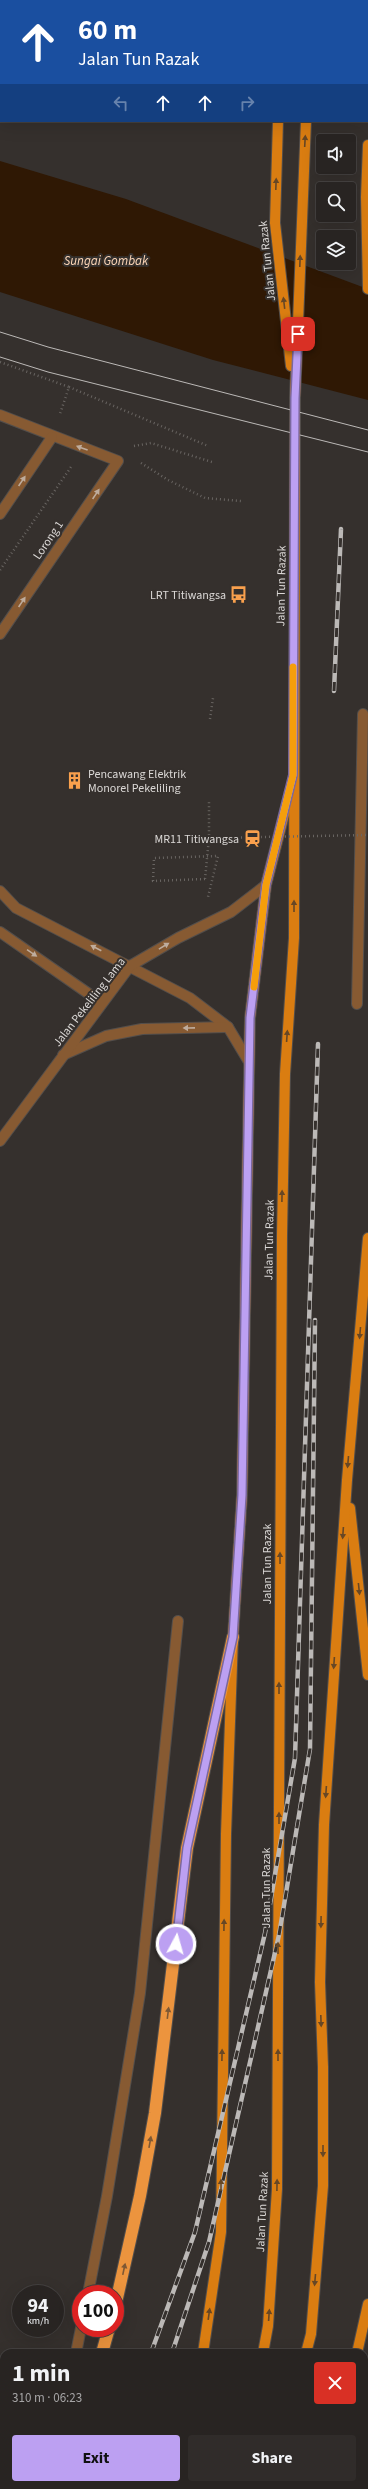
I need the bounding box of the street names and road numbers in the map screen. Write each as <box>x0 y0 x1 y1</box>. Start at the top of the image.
street label: Jalan Tun Razak <box>255 220 280 302</box>
street label: Lorong 1 <box>29 517 68 563</box>
street label: Jalan Tun Razak <box>272 545 291 627</box>
street label: Jalan Pekeliling Lama <box>49 954 130 1050</box>
street label: Jalan Tun Razak <box>260 1199 279 1281</box>
street label: Jalan Tun Razak <box>259 1524 276 1604</box>
street label: Jalan Tun Razak <box>258 1848 275 1928</box>
street label: Jalan Tun Razak <box>252 2171 273 2253</box>

